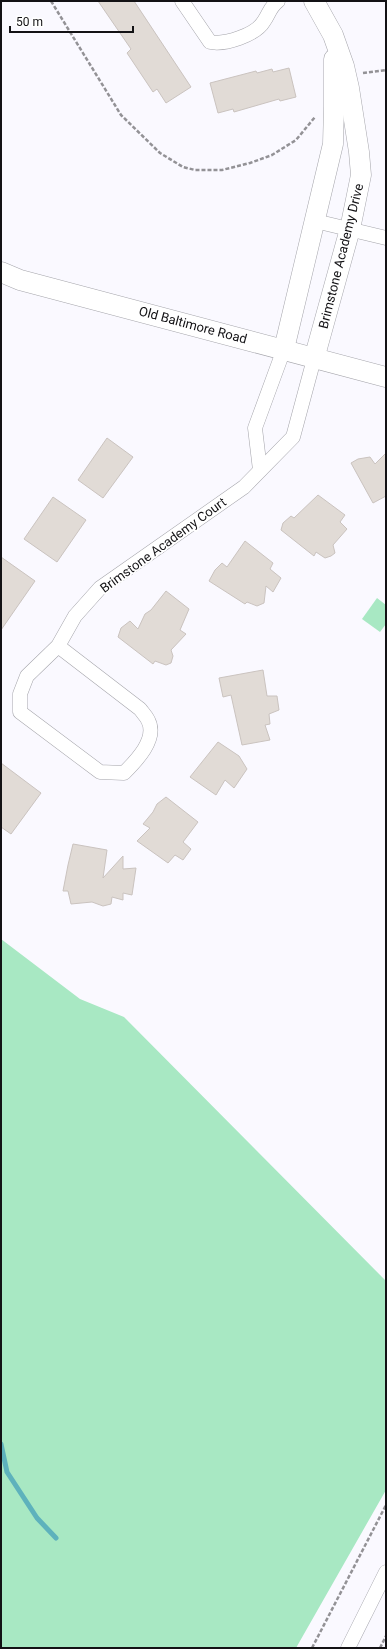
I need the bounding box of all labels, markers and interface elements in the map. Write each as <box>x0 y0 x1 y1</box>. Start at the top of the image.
scale bar <box>10 8 133 34</box>
text: 50 m <box>16 15 43 29</box>
street label: Brimstone Academy Drive <box>316 182 366 330</box>
street label: Old Baltimore Road <box>137 303 249 347</box>
street label: Brimstone Academy Court <box>97 494 229 596</box>

